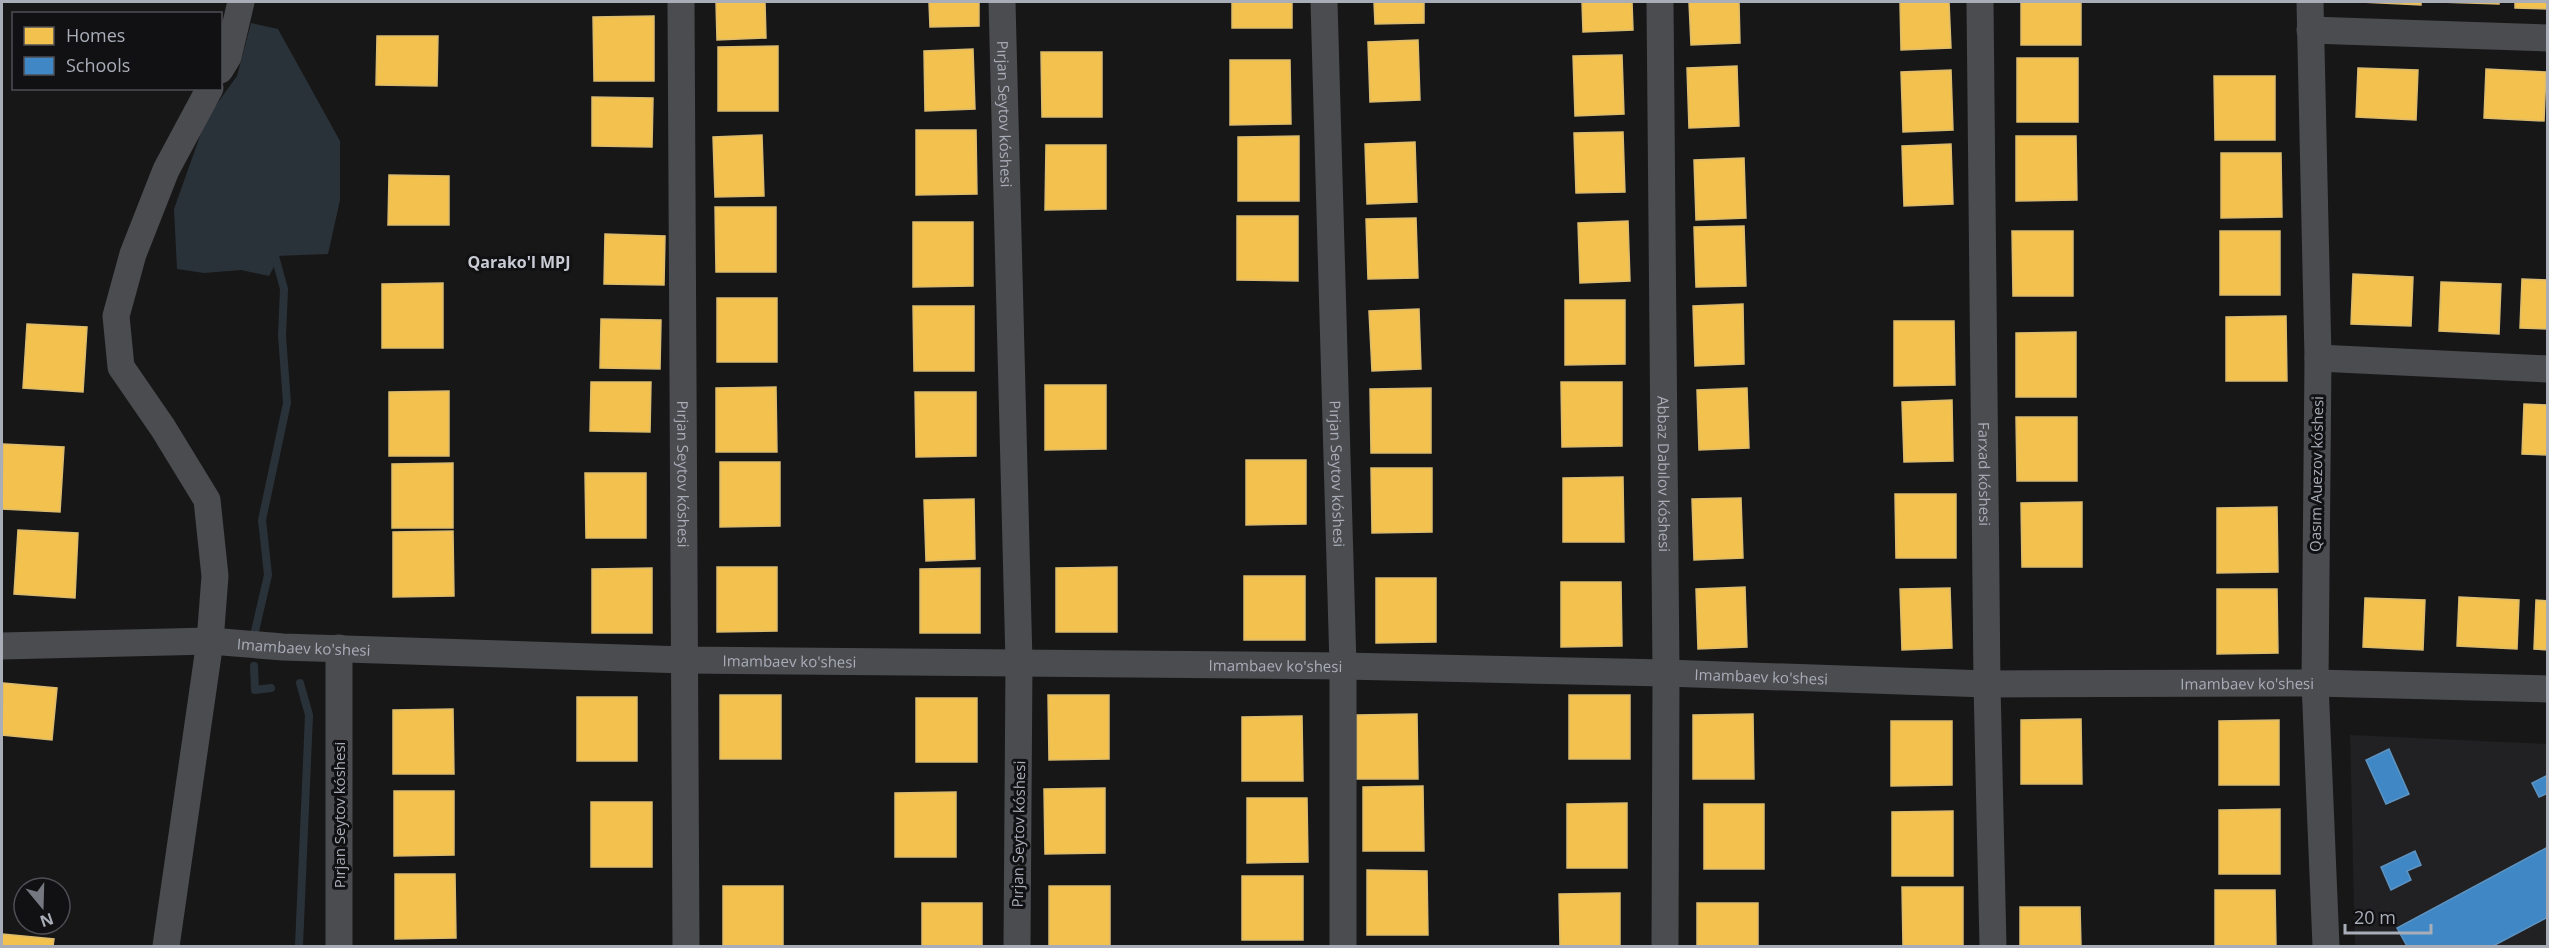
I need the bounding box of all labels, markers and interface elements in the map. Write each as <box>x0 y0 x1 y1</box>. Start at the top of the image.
legend <box>12 12 222 90</box>
text: Homes <box>66 23 125 47</box>
street label: Pırjan Seytov kóshesi <box>993 40 1017 188</box>
text: Schools <box>66 53 130 77</box>
district label: Qarako'l MPJ <box>468 251 570 273</box>
street label: Abbaz Dabılov kóshesi <box>1654 396 1675 552</box>
street label: Qasım Auezov kóshesi <box>2305 396 2327 552</box>
street label: Pırjan Seytov kóshesi <box>1325 400 1350 548</box>
street label: Pırjan Seytov kóshesi <box>673 401 694 547</box>
street label: Farxad kóshesi <box>1974 422 1995 526</box>
street label: Imambaev ko'shesi <box>236 633 371 660</box>
street label: Imambaev ko'shesi <box>723 650 856 672</box>
street label: Imambaev ko'shesi <box>1209 655 1342 676</box>
street label: Imambaev ko'shesi <box>1694 664 1828 689</box>
street label: Imambaev ko'shesi <box>2180 673 2314 693</box>
street label: Pırjan Seytov kóshesi <box>329 742 349 888</box>
street label: Pırjan Seytov kóshesi <box>1007 760 1029 908</box>
north arrow <box>12 876 72 936</box>
scale bar <box>2345 897 2430 935</box>
text: 20 m <box>2354 905 2396 929</box>
text: N <box>37 908 57 933</box>

